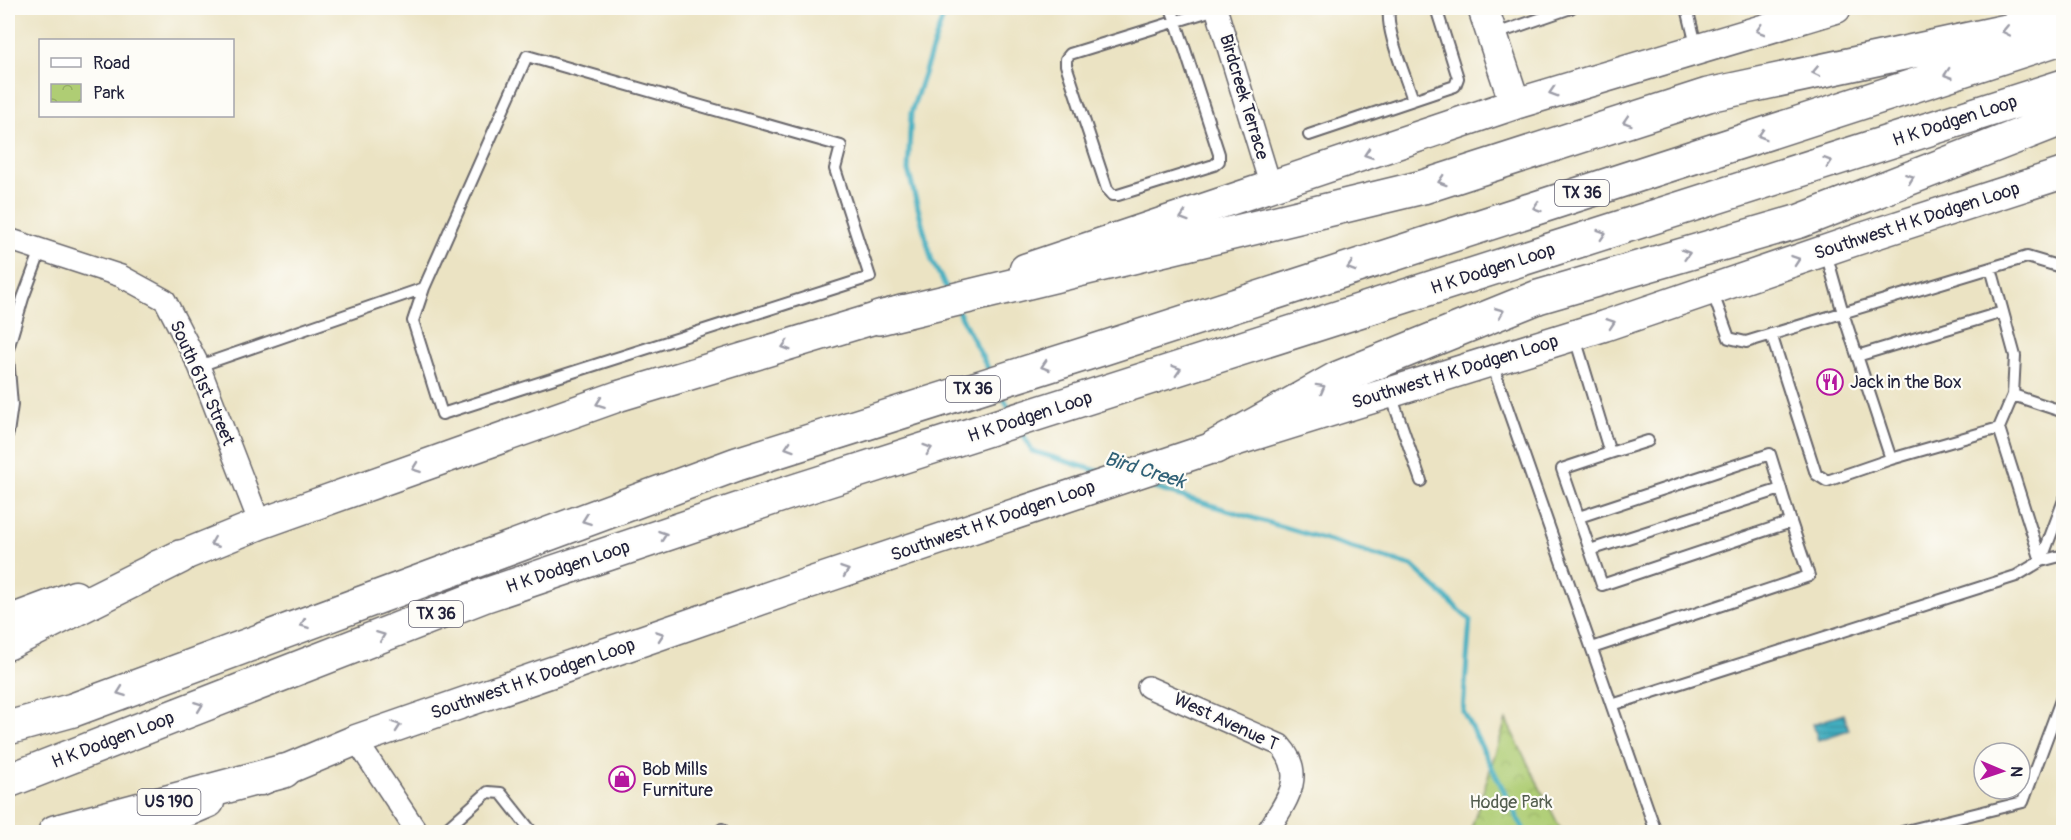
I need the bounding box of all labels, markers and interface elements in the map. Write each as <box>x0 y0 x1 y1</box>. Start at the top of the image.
one-way arrow <box>1755 23 1766 35</box>
one-way arrow <box>2002 23 2012 36</box>
street label: Birdcreek Terrace <box>1214 32 1274 162</box>
legend <box>39 39 234 117</box>
text: Road <box>93 52 130 75</box>
one-way arrow <box>1811 65 1821 78</box>
one-way arrow <box>1943 67 1954 80</box>
text: Park <box>93 82 125 105</box>
one-way arrow <box>1548 85 1559 97</box>
street label: H K Dodgen Loop <box>1890 90 2020 152</box>
one-way arrow <box>1622 114 1633 126</box>
one-way arrow <box>1757 127 1768 140</box>
one-way arrow <box>1363 147 1374 160</box>
one-way arrow <box>1822 156 1833 169</box>
one-way arrow <box>1904 173 1915 185</box>
one-way arrow <box>1437 174 1448 186</box>
street label: Southwest H K Dodgen Loop <box>1811 177 2023 265</box>
road number: TX 36 <box>1555 180 1609 206</box>
one-way arrow <box>1532 200 1543 213</box>
one-way arrow <box>1179 209 1190 222</box>
one-way arrow <box>1596 228 1607 241</box>
street label: H K Dodgen Loop <box>1428 238 1558 300</box>
one-way arrow <box>1680 249 1691 261</box>
one-way arrow <box>1790 255 1801 267</box>
one-way arrow <box>1346 260 1357 273</box>
one-way arrow <box>1494 307 1505 319</box>
street label: South 61st Street <box>164 317 240 450</box>
one-way arrow <box>1605 318 1616 330</box>
street label: Southwest H K Dodgen Loop <box>1349 330 1561 414</box>
one-way arrow <box>781 339 792 351</box>
one-way arrow <box>1040 359 1051 371</box>
one-way arrow <box>1171 365 1182 377</box>
restaurant icon: Jack in the Box <box>1815 367 1845 397</box>
place label: Jack in the Box <box>1850 371 1962 394</box>
road number: TX 36 <box>946 376 1000 402</box>
one-way arrow <box>1314 383 1325 395</box>
street label: H K Dodgen Loop <box>965 386 1095 448</box>
one-way arrow <box>595 395 606 408</box>
one-way arrow <box>784 440 795 452</box>
one-way arrow <box>922 444 933 456</box>
water label: Bird Creek <box>1102 446 1190 495</box>
one-way arrow <box>411 461 422 474</box>
street label: Southwest H K Dodgen Loop <box>888 475 1098 567</box>
one-way arrow <box>581 512 591 525</box>
one-way arrow <box>657 530 668 543</box>
street label: H K Dodgen Loop <box>503 535 633 599</box>
one-way arrow <box>209 536 219 549</box>
one-way arrow <box>839 566 850 578</box>
road number: TX 36 <box>409 601 463 627</box>
one-way arrow <box>299 617 310 630</box>
one-way arrow <box>654 629 665 642</box>
one-way arrow <box>375 630 385 643</box>
street label: Southwest H K Dodgen Loop <box>428 633 638 725</box>
one-way arrow <box>117 685 128 697</box>
street label: West Avenue T <box>1170 688 1282 756</box>
one-way arrow <box>193 701 204 714</box>
street label: H K Dodgen Loop <box>48 706 178 774</box>
one-way arrow <box>391 721 402 734</box>
north arrow <box>1972 741 2032 801</box>
place label: Bob Mills Furniture <box>642 758 713 802</box>
shop icon: Bob Mills Furniture <box>607 764 637 794</box>
text: N <box>2006 766 2026 777</box>
road number: US 190 <box>138 789 201 815</box>
park label: Hodge Park <box>1469 791 1553 814</box>

